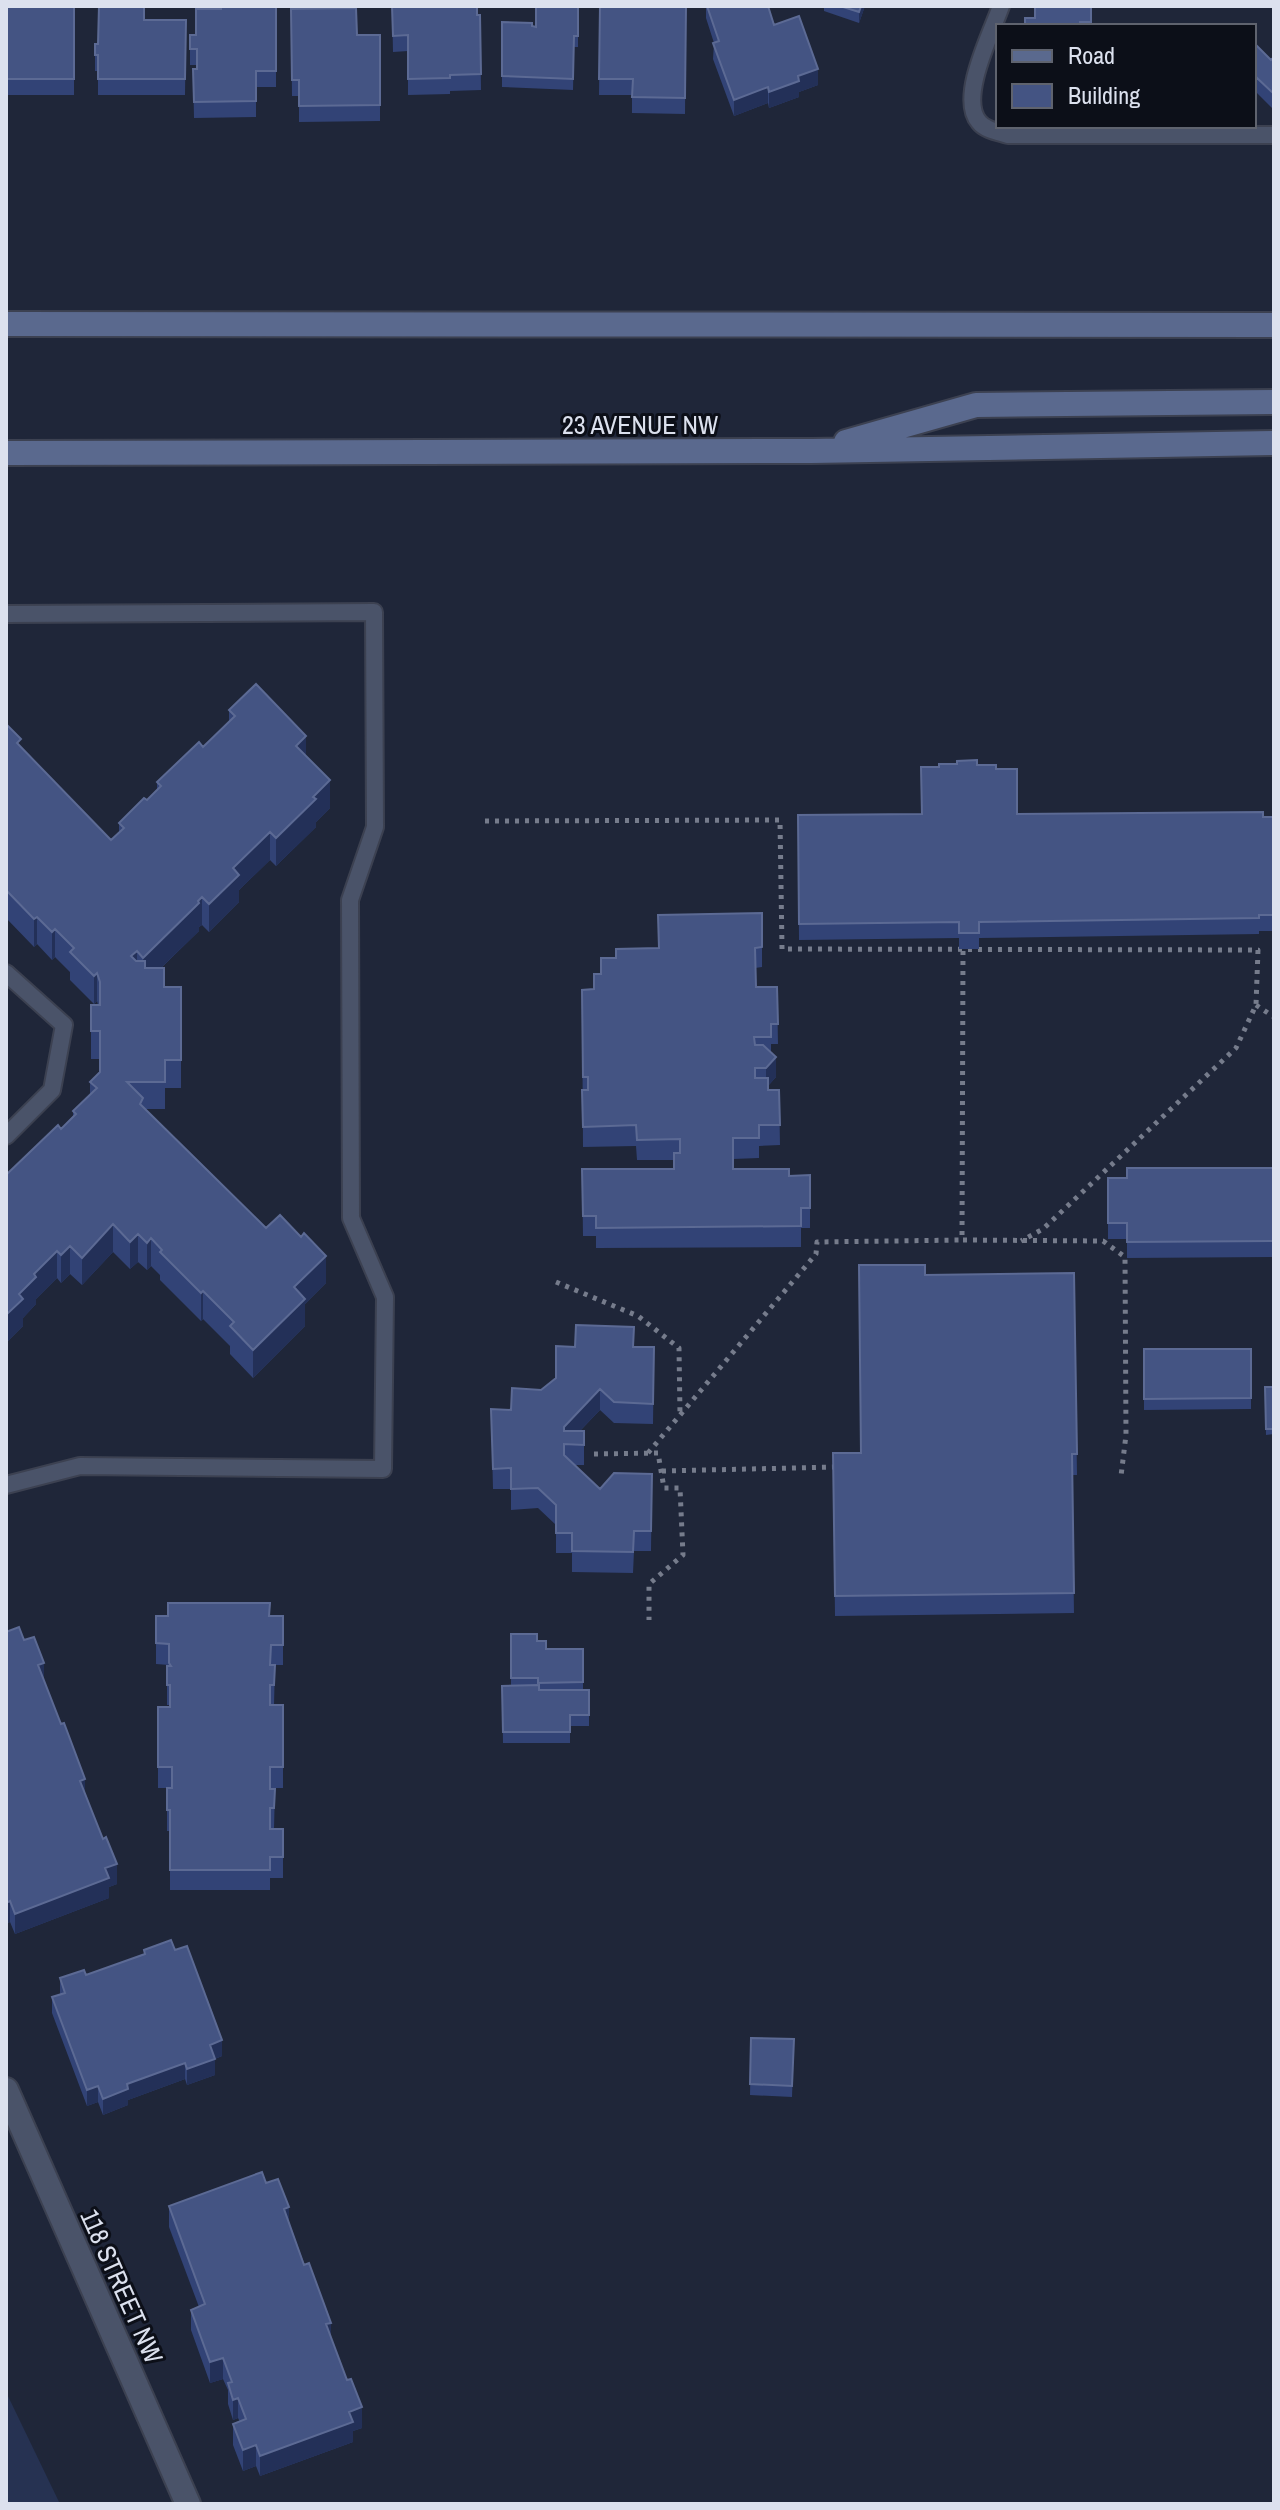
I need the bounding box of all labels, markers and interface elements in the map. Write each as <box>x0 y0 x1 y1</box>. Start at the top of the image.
legend <box>996 24 1256 128</box>
text: Road <box>1068 39 1115 71</box>
text: Building <box>1068 79 1140 111</box>
street label: 23 AVENUE NW <box>562 407 718 442</box>
street label: 118 STREET NW <box>72 2203 172 2369</box>

